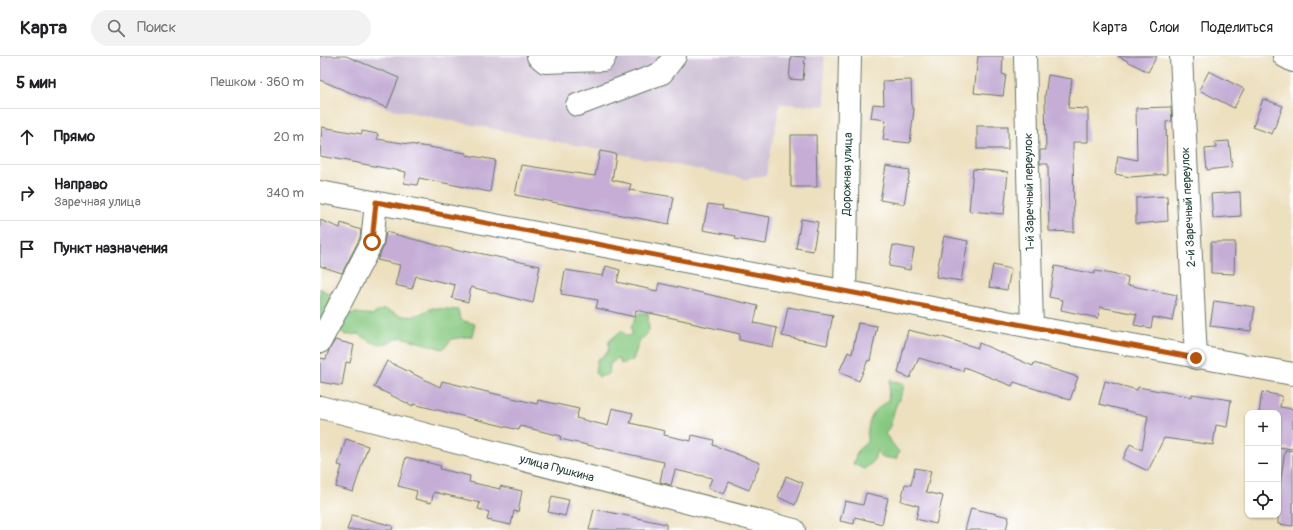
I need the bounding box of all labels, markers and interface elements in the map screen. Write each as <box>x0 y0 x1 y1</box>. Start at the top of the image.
search box <box>91 10 371 46</box>
text: Карта <box>20 16 67 40</box>
icon: search <box>105 17 127 39</box>
text: Поиск <box>137 18 176 37</box>
text: Карта <box>1093 19 1127 36</box>
text: Слои <box>1149 19 1179 36</box>
text: Поделиться <box>1201 19 1273 36</box>
text: 5 мин <box>16 72 56 93</box>
text: Пешком · 360 m <box>210 74 304 90</box>
icon: ahead <box>16 126 38 148</box>
text: Прямо <box>54 127 95 146</box>
text: 20 m <box>273 129 304 145</box>
street label: Дорожная улица <box>839 132 856 217</box>
street label: 1-й Заречный переулок <box>1021 133 1038 251</box>
street label: 2-й Заречный переулок <box>1178 146 1199 267</box>
text: Направо <box>54 175 108 194</box>
icon: right <box>16 182 38 204</box>
text: 340 m <box>266 185 304 201</box>
text: Заречная улица <box>54 194 141 210</box>
route start <box>363 233 381 251</box>
icon: arrive <box>16 238 38 260</box>
text: Пункт назначения <box>54 239 168 258</box>
route end <box>1187 349 1205 367</box>
map controls <box>1245 410 1281 518</box>
button: + <box>1245 410 1281 446</box>
button: − <box>1245 446 1281 482</box>
street label: улица Пушкина <box>517 451 596 486</box>
button: locate <box>1245 482 1281 518</box>

